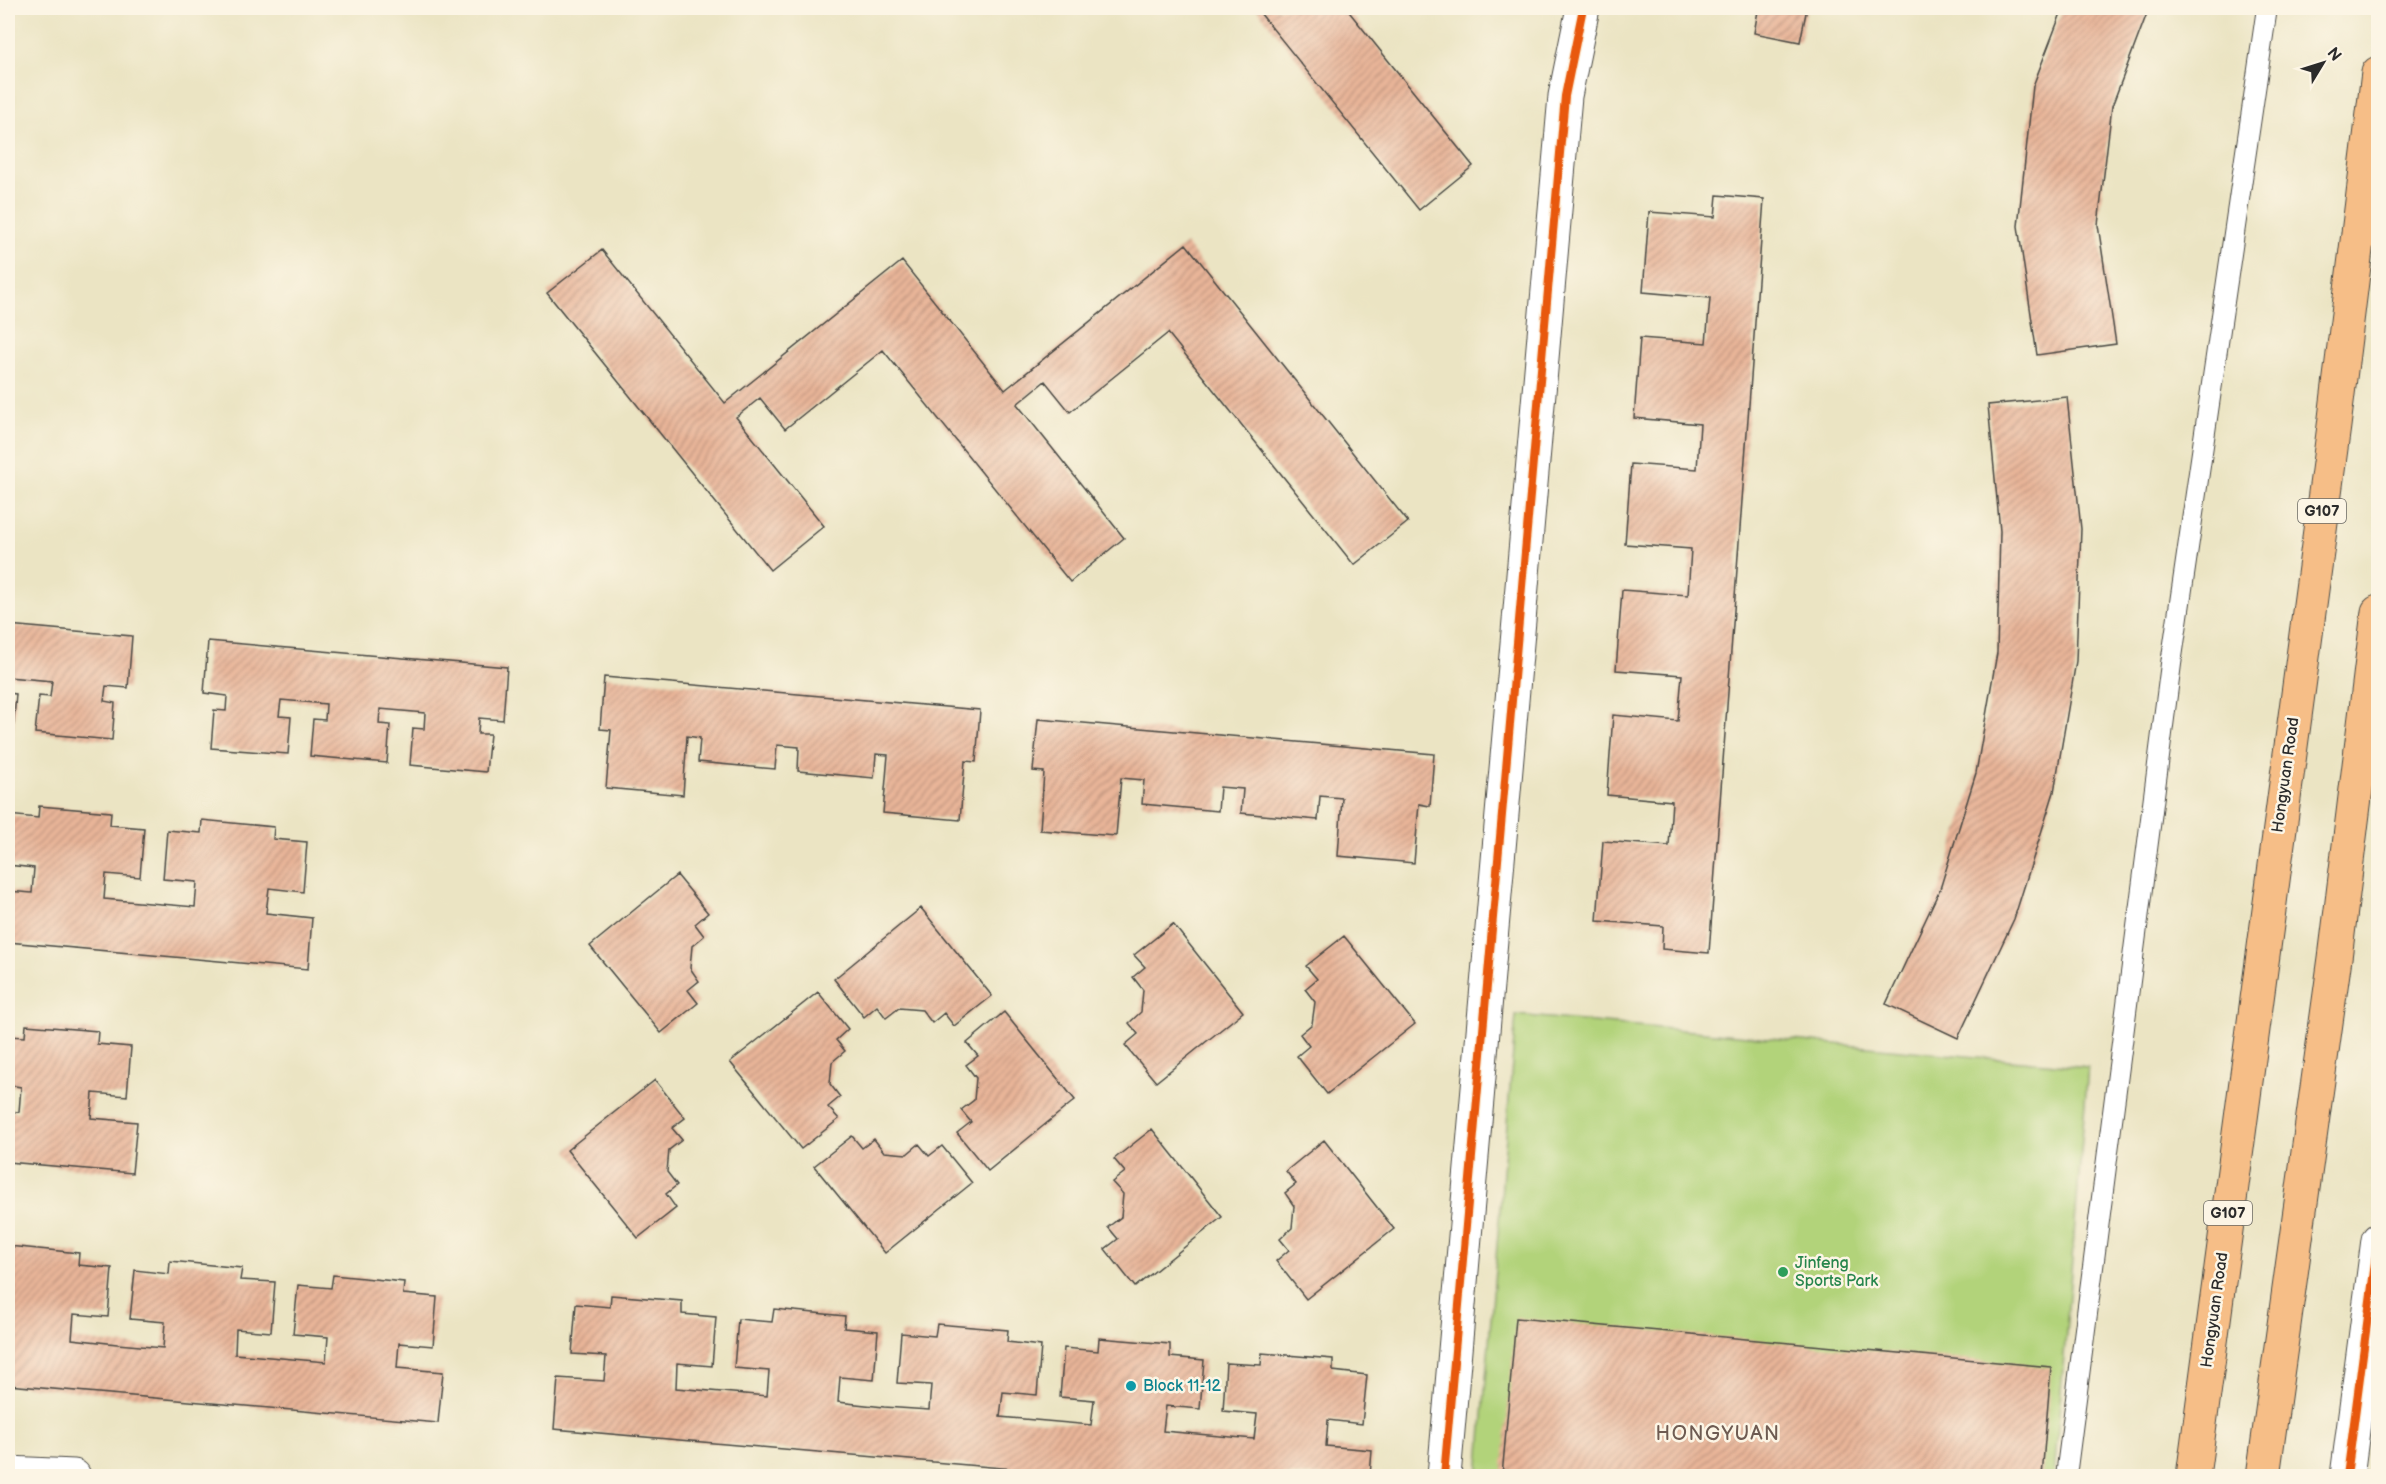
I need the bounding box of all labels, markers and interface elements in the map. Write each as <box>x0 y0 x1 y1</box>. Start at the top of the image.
north arrow <box>2293 33 2353 93</box>
text: N <box>2322 44 2345 65</box>
road number: G107 <box>2298 499 2346 523</box>
street label: Hongyuan Road <box>2269 716 2303 834</box>
road number: G107 <box>2204 1201 2252 1225</box>
street label: Hongyuan Road <box>2198 1251 2232 1369</box>
place label: Jinfeng Sports Park <box>1795 1254 1878 1291</box>
marker: Jinfeng Sports Park <box>1776 1265 1790 1279</box>
place label: Block 11-12 <box>1143 1377 1222 1396</box>
marker: Block 11-12 <box>1124 1379 1138 1393</box>
district label: HONGYUAN <box>1656 1422 1780 1446</box>

